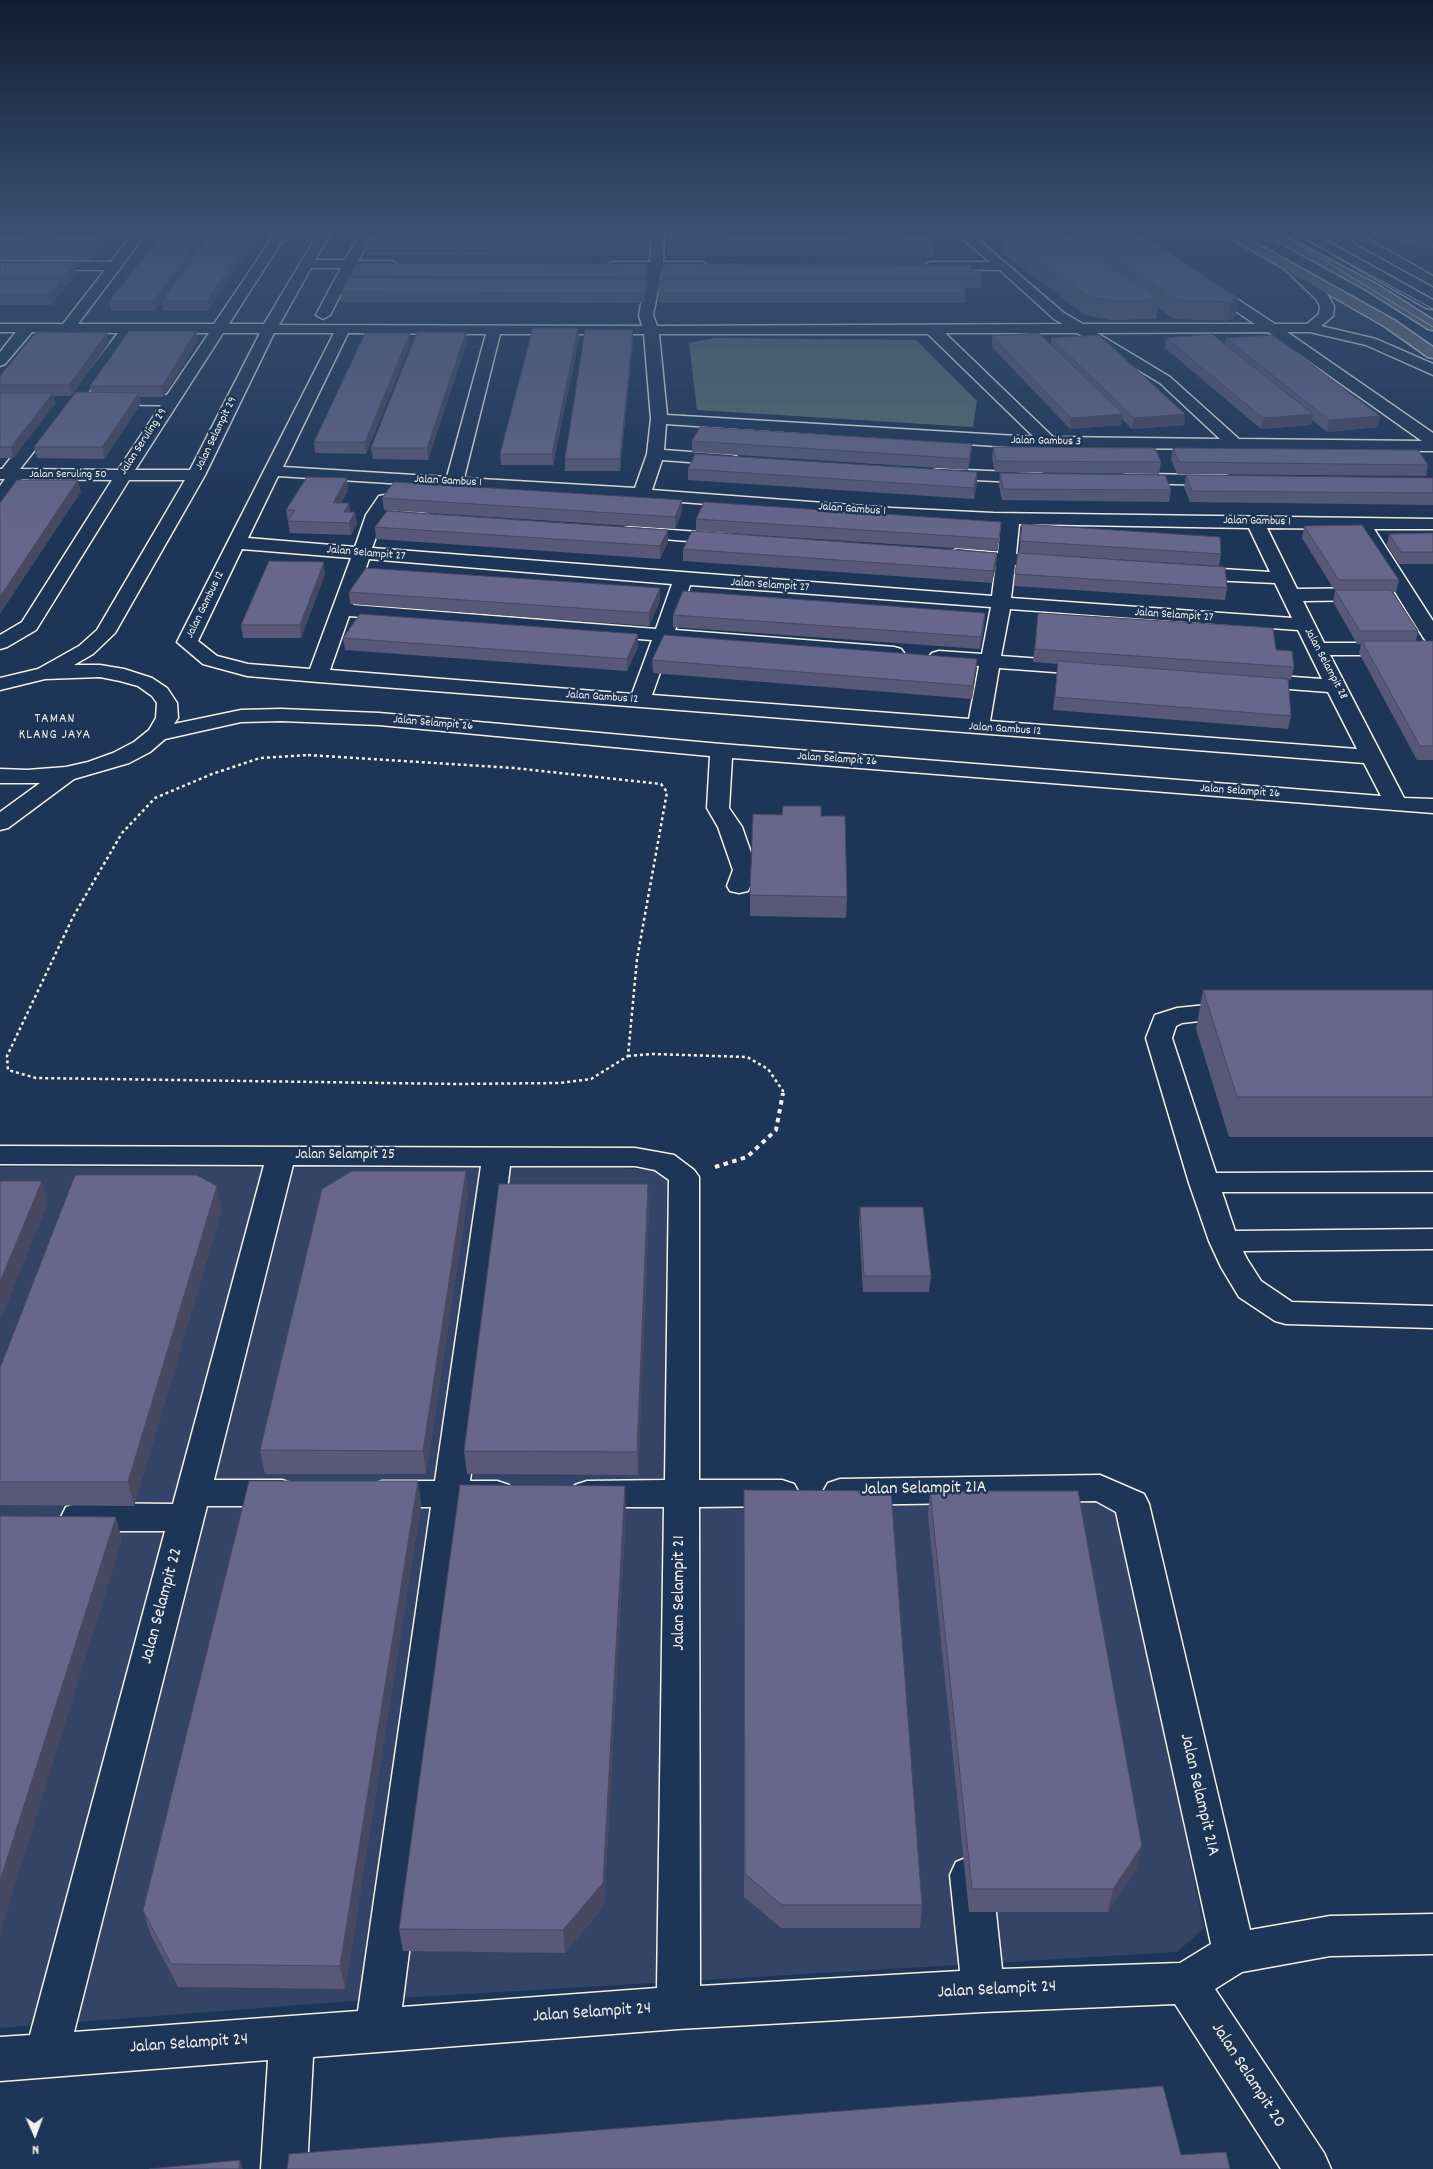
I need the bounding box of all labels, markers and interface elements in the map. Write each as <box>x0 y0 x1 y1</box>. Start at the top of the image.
street label: Jalan Selampit 29 <box>193 395 241 473</box>
street label: Jalan Seruling 29 <box>117 406 171 478</box>
street label: Jalan Gambus 3 <box>1011 434 1081 450</box>
street label: Jalan Seruling 50 <box>29 468 107 482</box>
street label: Jalan Gambus 1 <box>414 473 482 491</box>
street label: Jalan Gambus 1 <box>818 500 886 520</box>
street label: Jalan Gambus 1 <box>1223 514 1291 530</box>
street label: Jalan Selampit 27 <box>326 543 406 565</box>
street label: Jalan Gambus 12 <box>184 569 228 641</box>
street label: Jalan Selampit 27 <box>730 576 810 596</box>
street label: Jalan Selampit 27 <box>1134 606 1214 626</box>
street label: Jalan Selampit 28 <box>1300 626 1350 702</box>
street label: Jalan Gambus 12 <box>565 688 639 708</box>
district label: TAMAN KLANG JAYA <box>17 712 93 744</box>
street label: Jalan Selampit 26 <box>392 713 474 735</box>
street label: Jalan Gambus 12 <box>968 720 1042 740</box>
street label: Jalan Selampit 26 <box>797 750 877 770</box>
street label: Jalan Selampit 26 <box>1200 782 1280 802</box>
street label: Jalan Selampit 25 <box>295 1147 395 1165</box>
street label: Jalan Selampit 21A <box>861 1478 987 1502</box>
street label: Jalan Selampit 21 <box>670 1535 692 1651</box>
street label: Jalan Selampit 22 <box>137 1546 189 1666</box>
street label: Jalan Selampit 21A <box>1173 1732 1223 1858</box>
street label: Jalan Selampit 24 <box>937 1977 1057 2005</box>
street label: Jalan Selampit 24 <box>532 1999 652 2029</box>
street label: Jalan Selampit 20 <box>1205 2019 1289 2133</box>
street label: Jalan Selampit 24 <box>129 2030 249 2060</box>
north arrow <box>10 2109 60 2159</box>
text: N <box>32 2139 39 2159</box>

